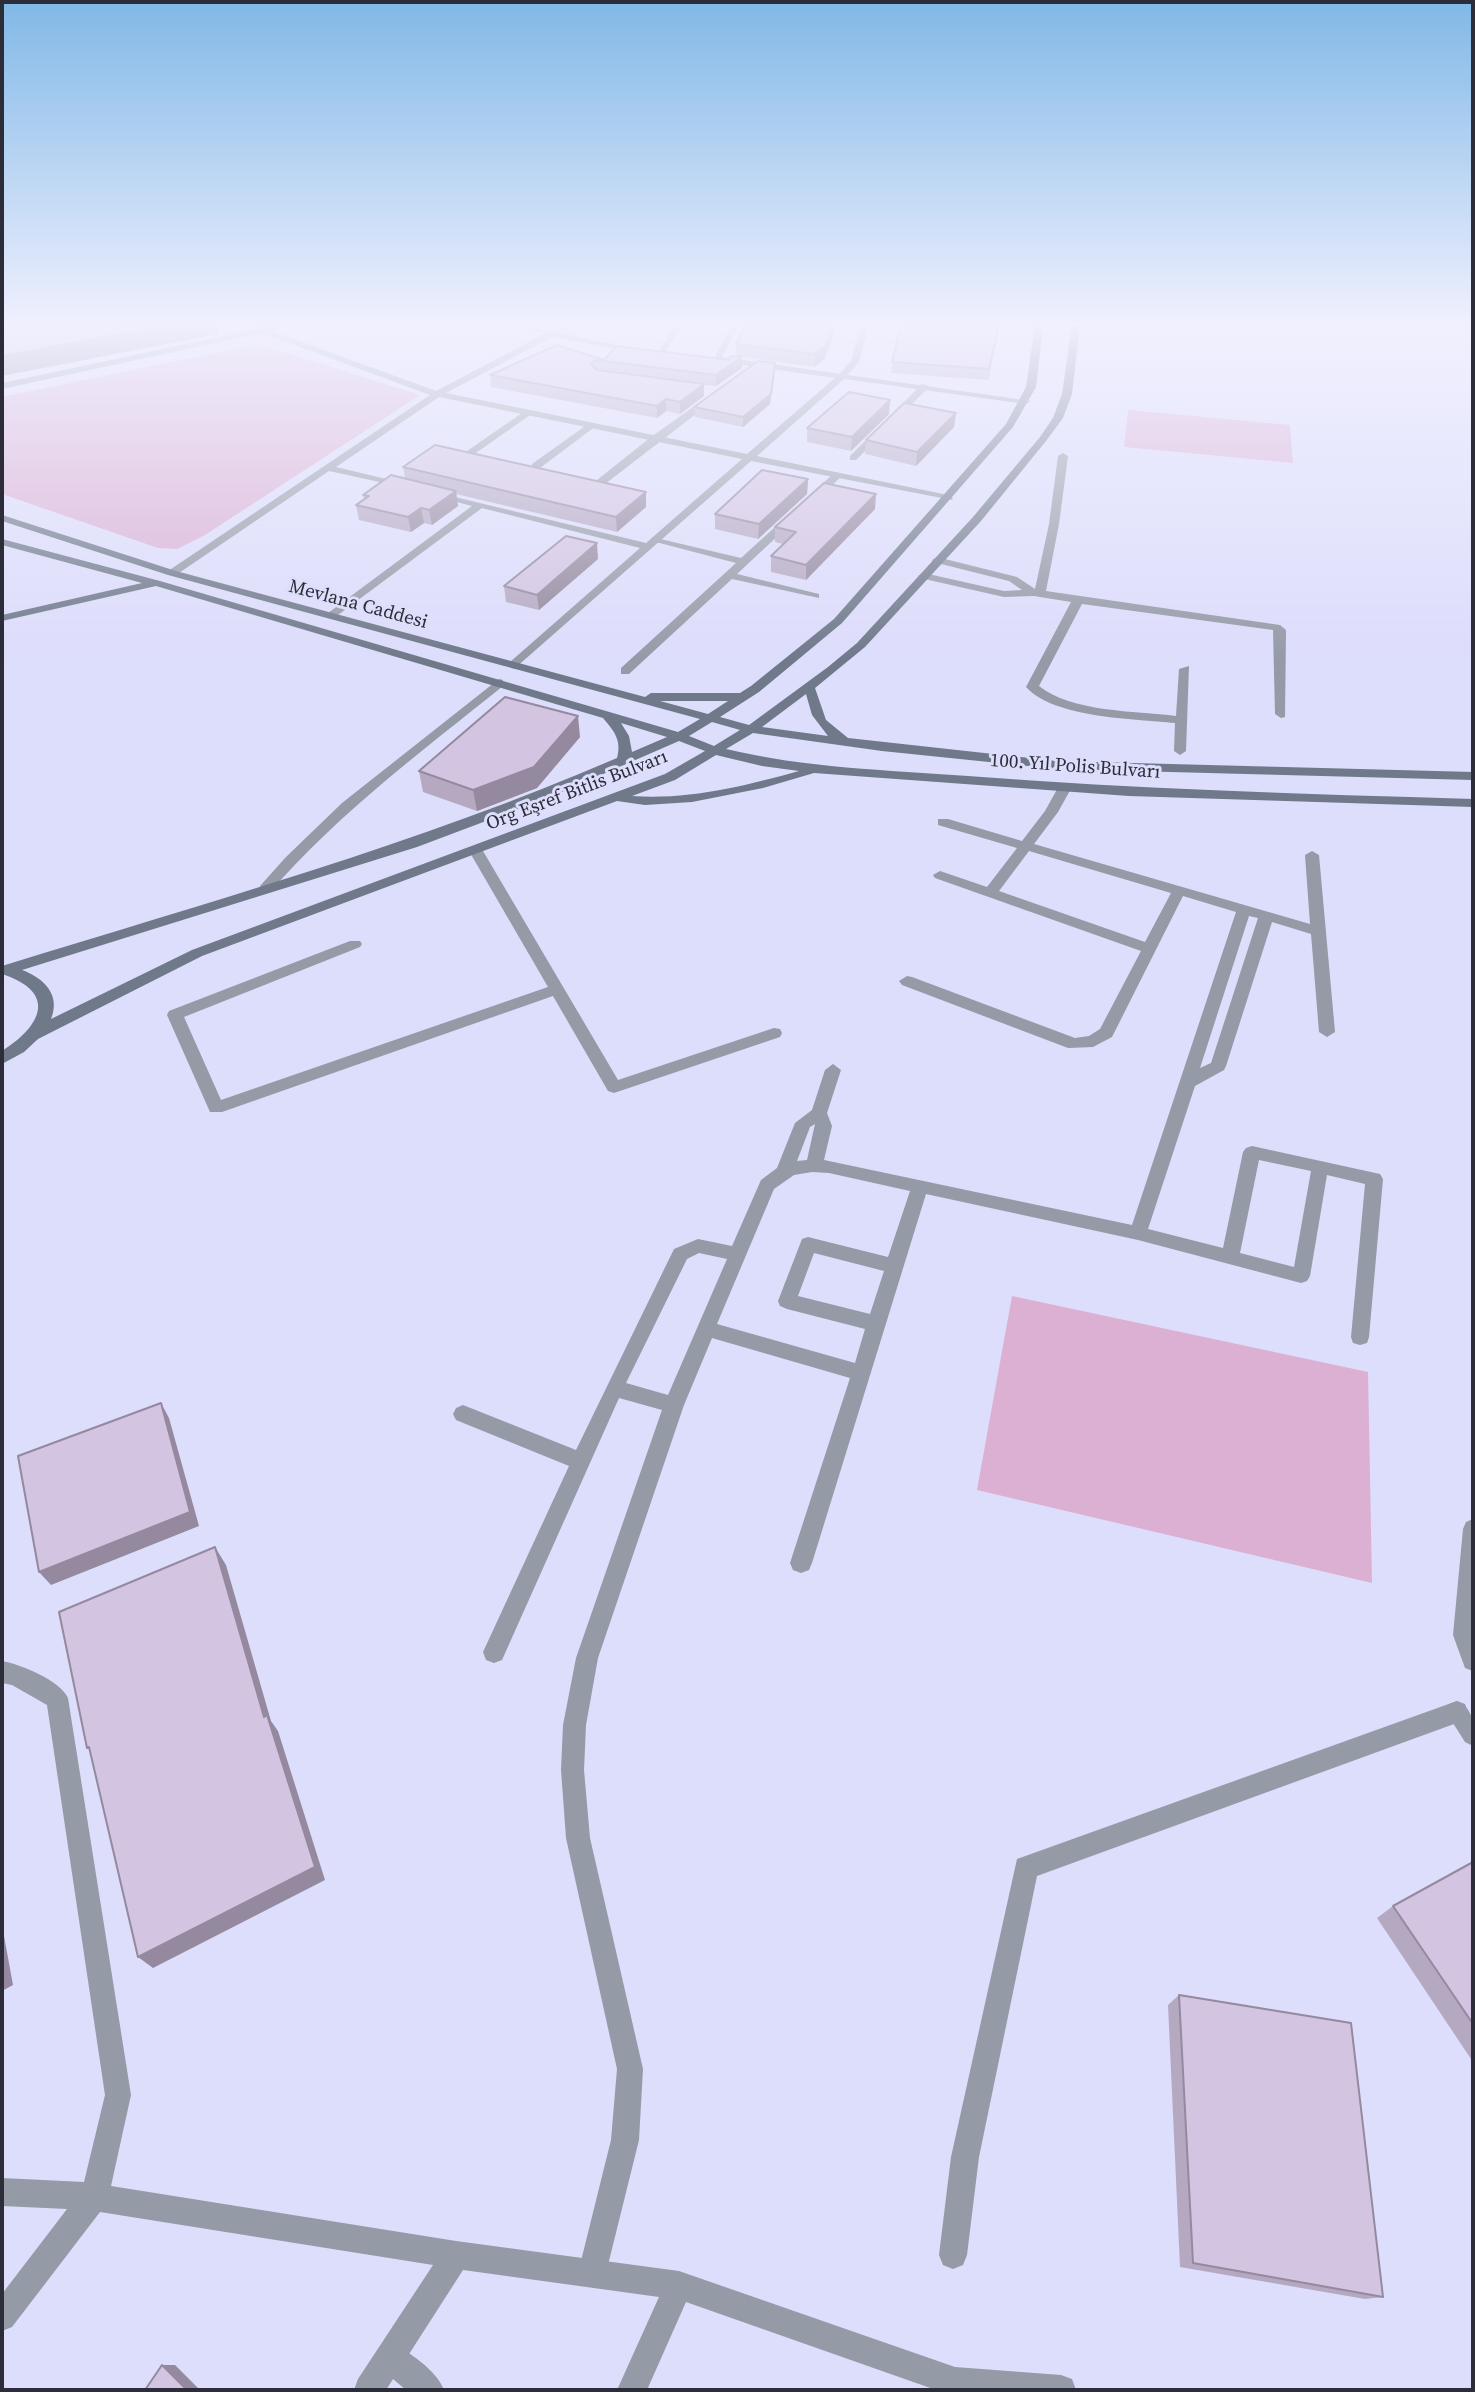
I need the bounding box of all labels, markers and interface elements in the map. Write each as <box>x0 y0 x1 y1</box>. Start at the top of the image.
street label: Mevlana Caddesi <box>286 575 430 635</box>
street label: Org Eşref Bitlis Bulvarı <box>483 746 671 836</box>
street label: 100. Yıl Polis Bulvarı <box>989 750 1161 784</box>

